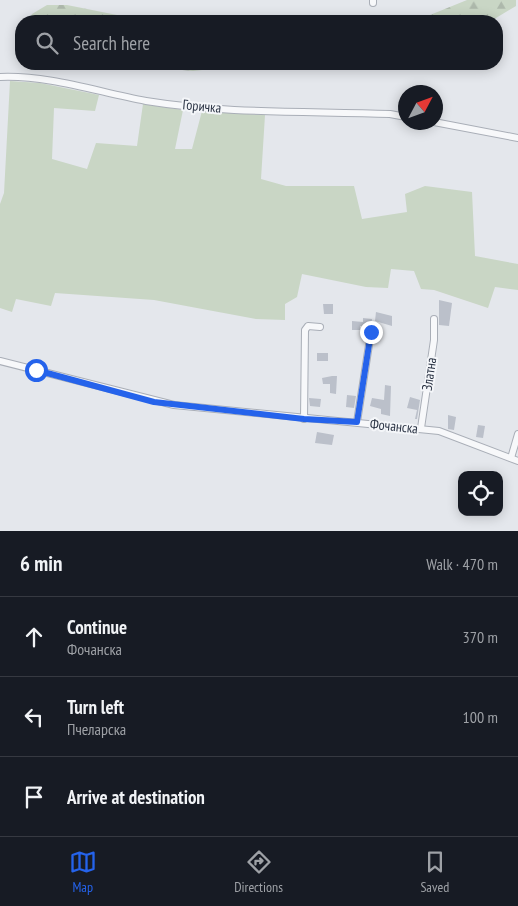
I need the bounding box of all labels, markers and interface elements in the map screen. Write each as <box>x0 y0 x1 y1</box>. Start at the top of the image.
search box <box>15 15 503 70</box>
icon: search <box>33 29 61 57</box>
text: Search here <box>73 31 150 55</box>
north arrow <box>398 85 443 130</box>
street label: Горичка <box>182 95 222 117</box>
route end <box>360 321 383 344</box>
street label: Златна <box>418 356 440 392</box>
route start <box>25 359 48 382</box>
street label: Фочанска <box>369 415 419 437</box>
map controls <box>458 471 503 516</box>
button: locate <box>458 471 503 516</box>
text: 6 min <box>20 550 62 577</box>
text: Walk · 470 m <box>426 554 498 574</box>
text: Continue <box>67 615 127 639</box>
icon: ahead <box>20 623 48 651</box>
text: 370 m <box>463 627 498 647</box>
text: Фочанска <box>67 639 122 659</box>
text: Turn left <box>67 695 124 719</box>
icon: left <box>20 703 48 731</box>
text: 100 m <box>463 707 498 727</box>
text: Пчеларска <box>67 719 126 739</box>
icon: arrive <box>20 783 48 811</box>
text: Arrive at destination <box>67 785 205 809</box>
tab: Map <box>69 848 97 896</box>
tab: Directions <box>234 848 283 896</box>
tab: Saved <box>420 848 449 896</box>

